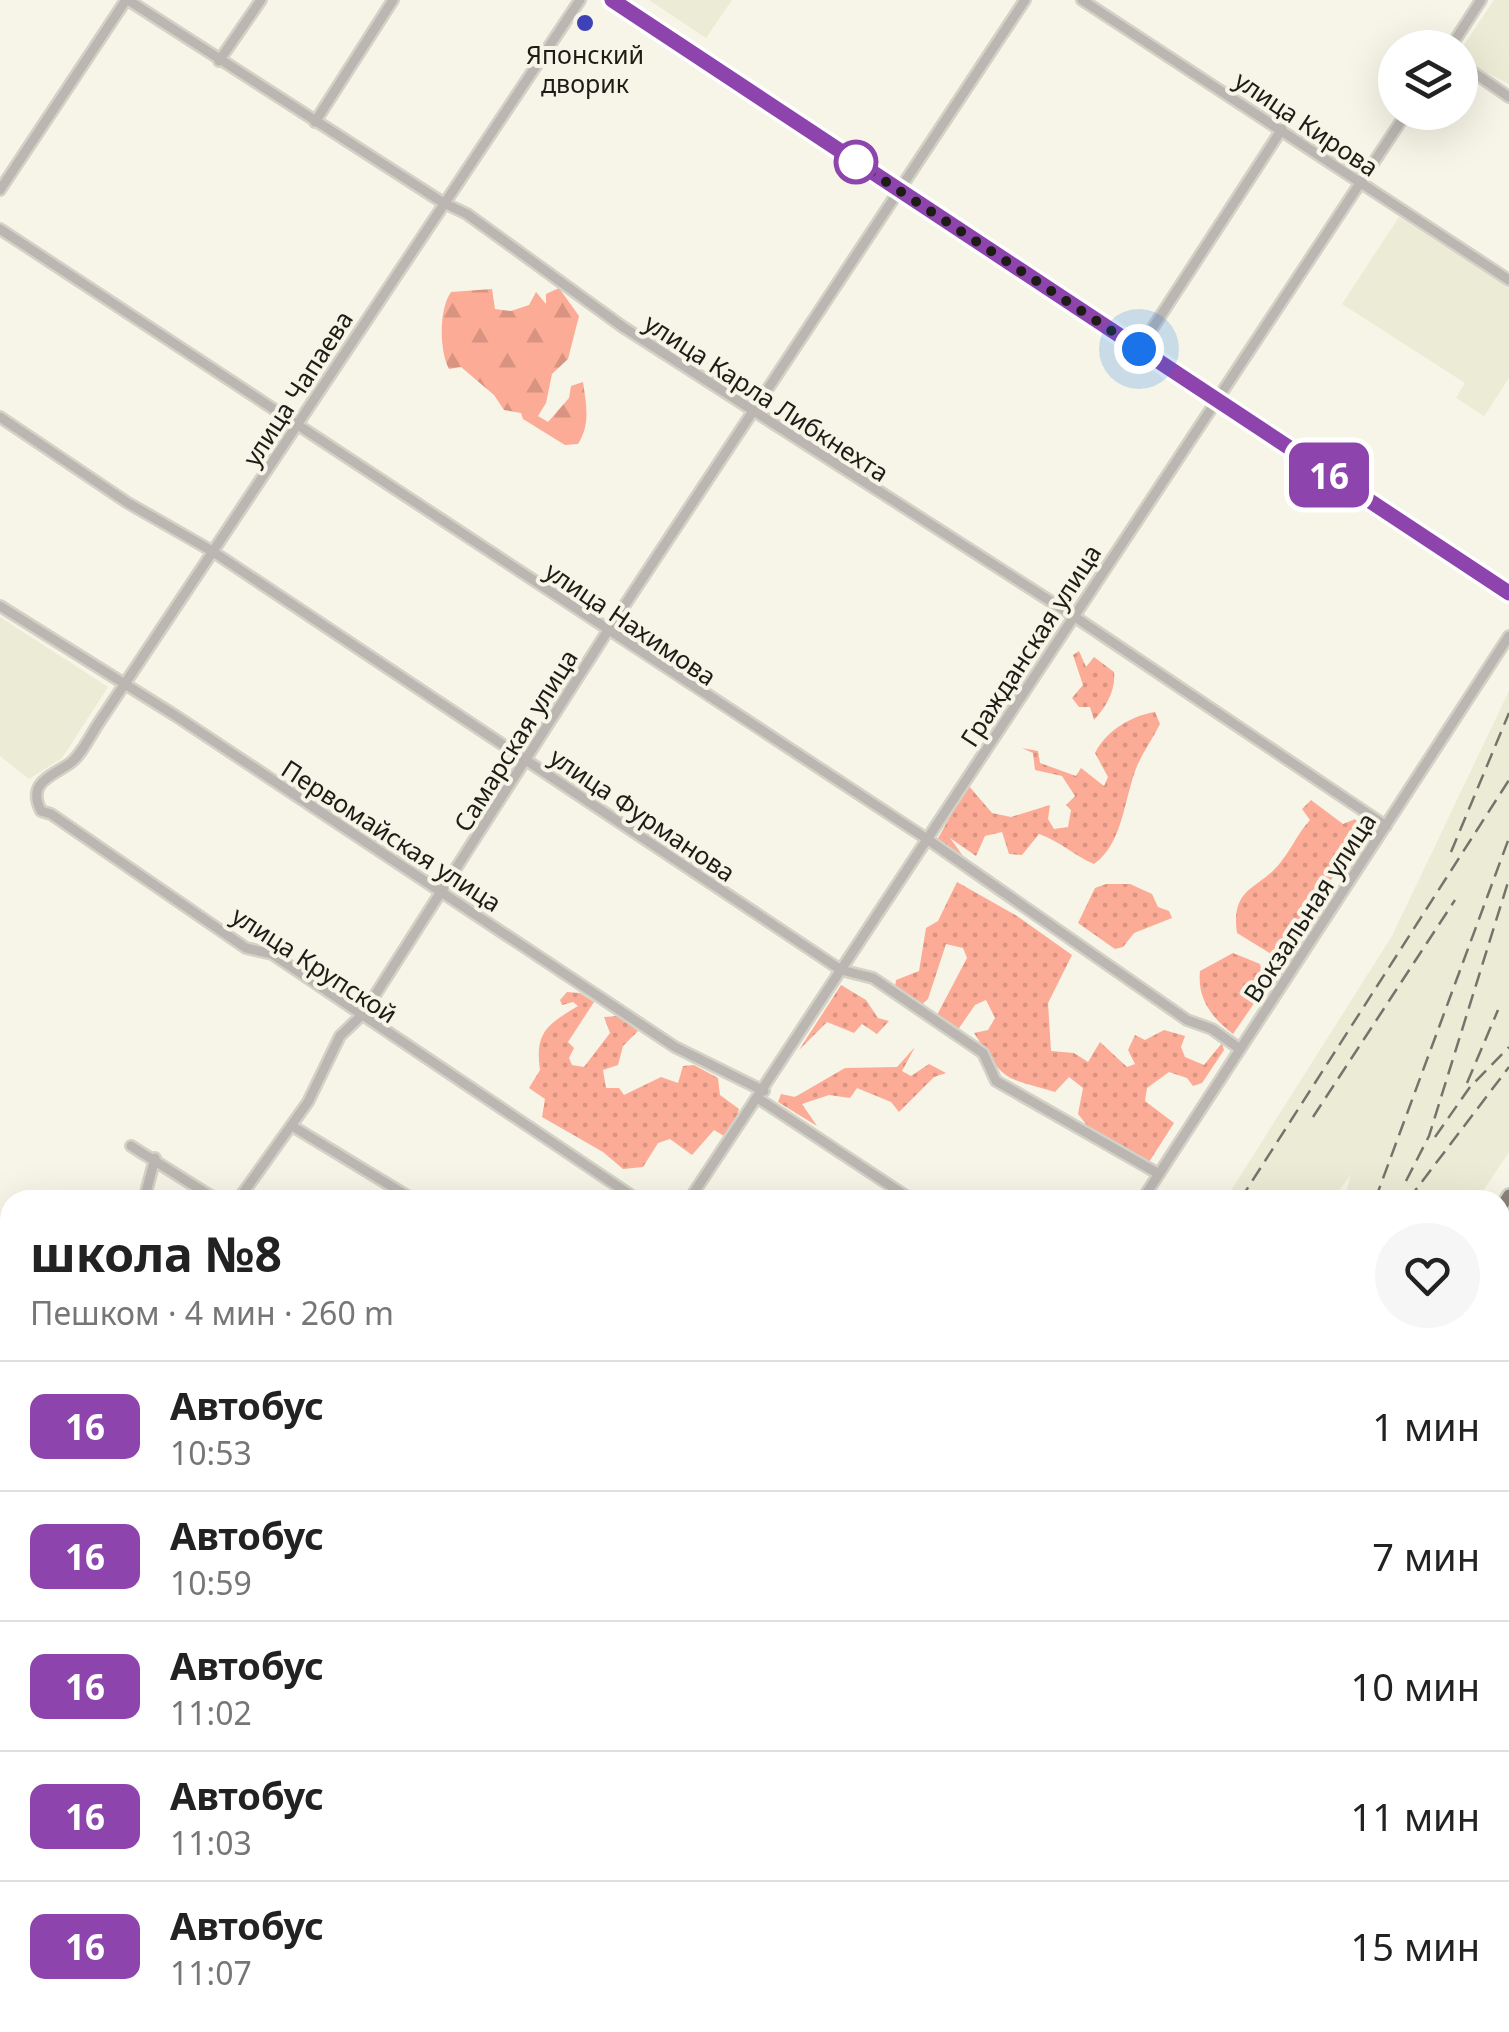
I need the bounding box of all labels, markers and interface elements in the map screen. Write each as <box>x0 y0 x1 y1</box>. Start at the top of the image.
marker: Японский дворик <box>574 12 596 34</box>
map controls <box>1378 30 1478 130</box>
button: layers <box>1378 30 1478 130</box>
place label: Японский дворик <box>526 37 644 100</box>
street label: улица Кирова <box>1228 62 1386 184</box>
unlabelled marker <box>835 141 877 183</box>
street label: улица Чапаева <box>234 304 360 472</box>
street label: улица Карла Либкнехта <box>638 305 896 489</box>
your location <box>1114 324 1164 374</box>
line badge: 16 <box>1284 442 1374 508</box>
text: 16 <box>1309 452 1349 499</box>
street label: Гражданская улица <box>952 537 1108 753</box>
street label: улица Нахимова <box>539 553 723 693</box>
street label: Самарская улица <box>445 642 585 838</box>
street label: улица Фурманова <box>544 739 742 889</box>
street label: Первомайская улица <box>276 751 508 919</box>
street label: Вокзальная улица <box>1235 806 1383 1008</box>
street label: улица Крупской <box>226 898 404 1030</box>
text: школа №8 <box>30 1221 282 1286</box>
button: heart <box>1375 1223 1480 1328</box>
text: Пешком · 4 мин · 260 m <box>30 1291 394 1334</box>
text: Автобус <box>170 1379 324 1431</box>
text: 1 мин <box>1372 1400 1480 1452</box>
text: 16 <box>65 1403 105 1450</box>
text: 10:53 <box>170 1431 252 1474</box>
text: Автобус <box>170 1509 324 1561</box>
text: 7 мин <box>1372 1530 1480 1582</box>
text: 16 <box>65 1533 105 1580</box>
text: 10:59 <box>170 1561 252 1604</box>
text: Автобус <box>170 1639 324 1691</box>
text: 10 мин <box>1351 1660 1480 1712</box>
text: 16 <box>65 1663 105 1710</box>
text: 11:02 <box>170 1691 252 1734</box>
text: Автобус <box>170 1769 324 1821</box>
text: 11 мин <box>1351 1790 1480 1842</box>
text: 16 <box>65 1793 105 1840</box>
text: 11:03 <box>170 1821 252 1864</box>
text: Автобус <box>170 1899 324 1951</box>
text: 15 мин <box>1351 1920 1480 1972</box>
text: 16 <box>65 1923 105 1970</box>
text: 11:07 <box>170 1951 252 1994</box>

